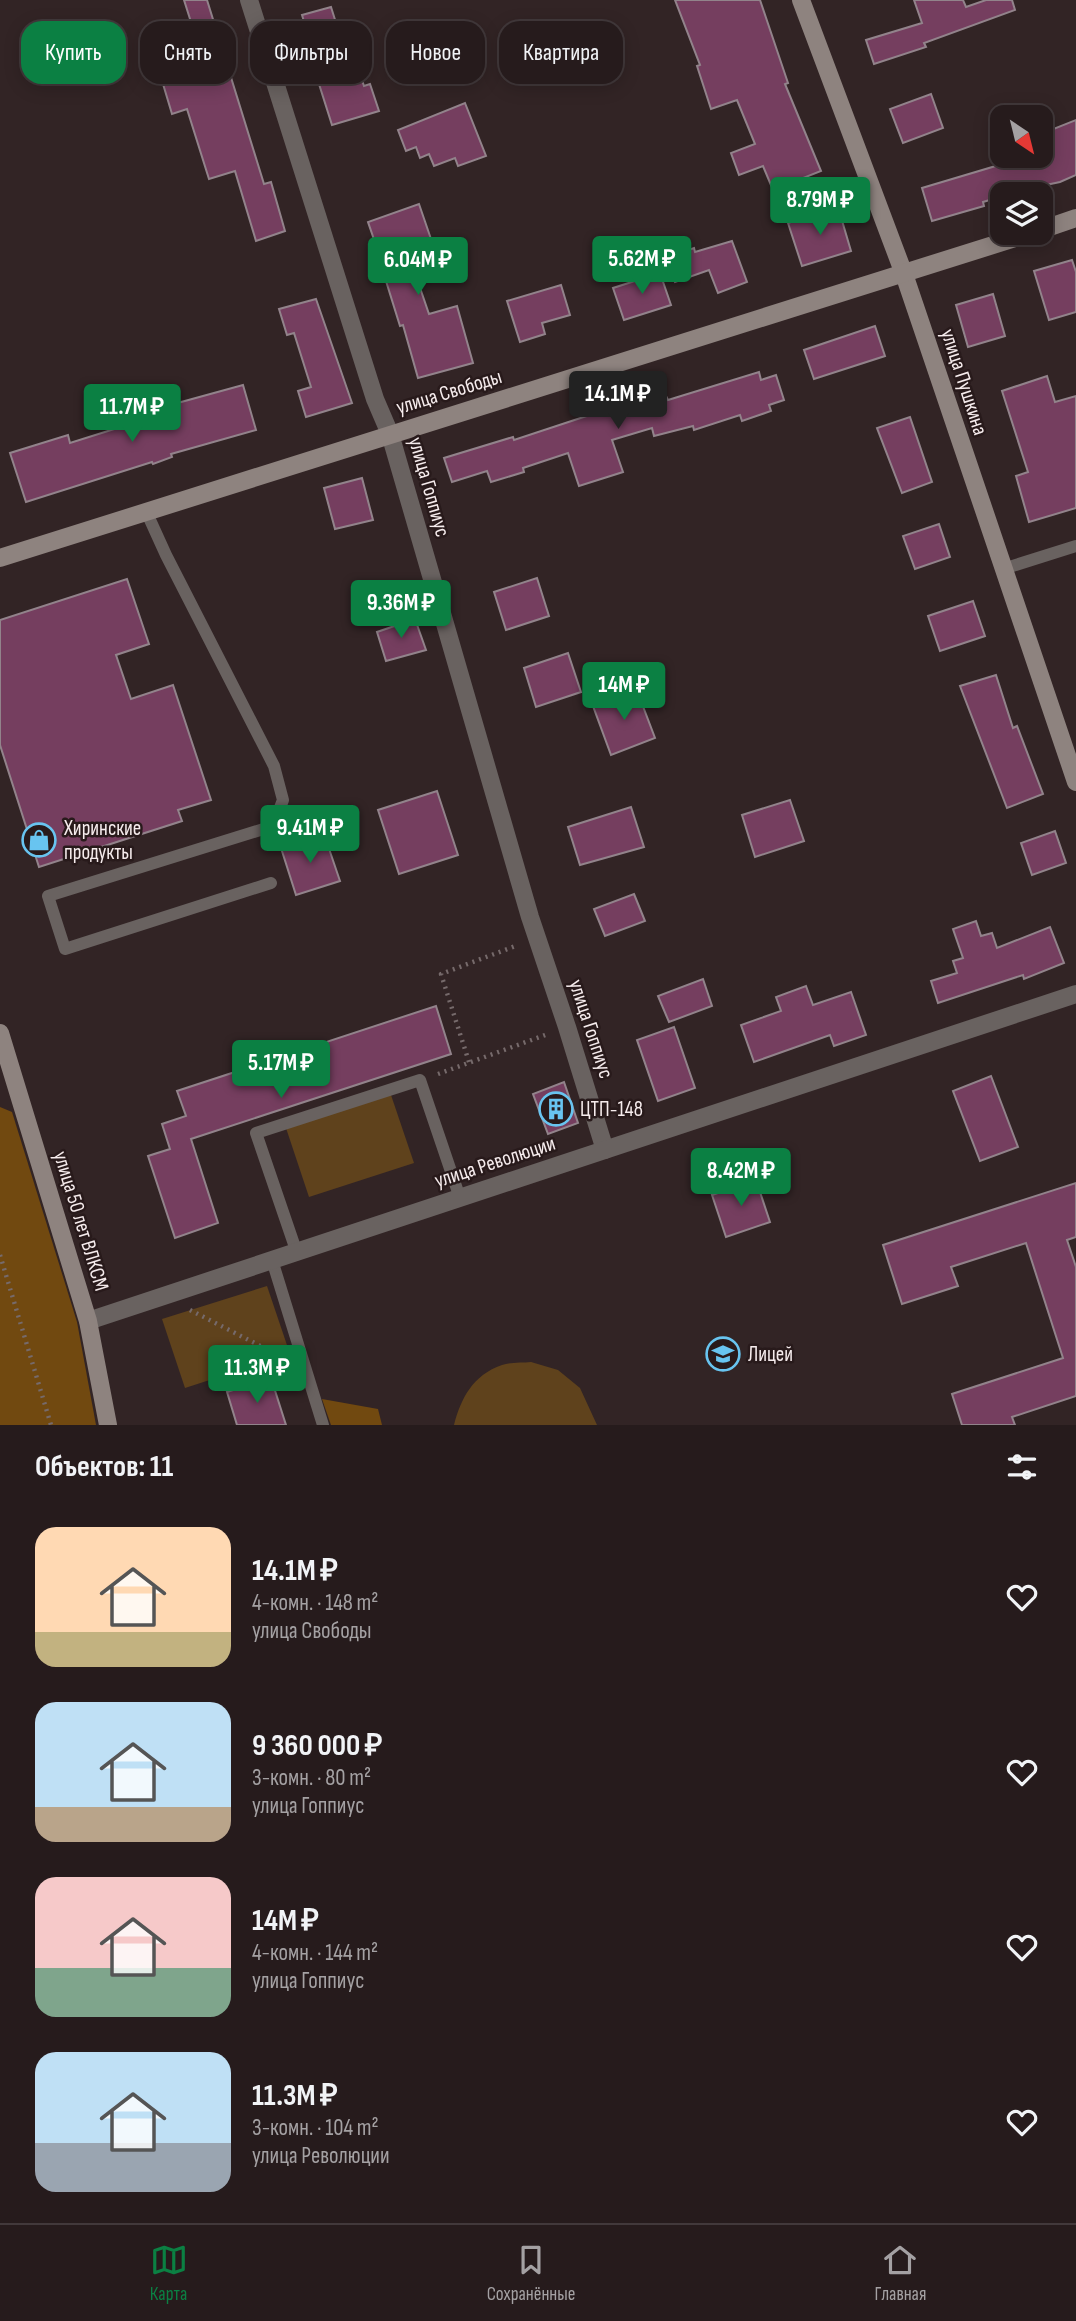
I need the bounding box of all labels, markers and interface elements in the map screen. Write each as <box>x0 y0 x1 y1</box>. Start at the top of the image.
chip: Купить <box>21 21 126 84</box>
chip: Снять <box>140 21 236 84</box>
chip: Фильтры <box>250 21 372 84</box>
chip: Новое <box>386 21 485 84</box>
chip: Квартира <box>499 21 623 84</box>
north arrow <box>990 105 1054 168</box>
map controls <box>990 105 1053 245</box>
pin: 8.79M ₽ <box>755 177 885 237</box>
button: layers <box>990 182 1053 245</box>
text: 8.79M ₽ <box>786 186 854 214</box>
pin: 5.62M ₽ <box>577 236 707 296</box>
pin: 6.04M ₽ <box>353 238 483 297</box>
text: 5.62M ₽ <box>608 245 676 273</box>
text: 6.04M ₽ <box>384 246 452 274</box>
street label: улица Пушкина <box>935 326 993 438</box>
street label: улица Свободы <box>393 364 505 420</box>
pin: 14.1M ₽ <box>553 372 683 431</box>
text: 14.1M ₽ <box>585 380 651 408</box>
pin: 11.7M ₽ <box>67 384 197 444</box>
text: 11.7M ₽ <box>100 393 164 421</box>
street label: улица Гоппиус <box>403 434 455 540</box>
pin: 9.36M ₽ <box>336 580 466 640</box>
text: 9.36M ₽ <box>367 589 435 617</box>
pin: 14M ₽ <box>575 662 673 722</box>
text: 14M ₽ <box>598 671 650 699</box>
pin: 9.41M ₽ <box>245 806 375 865</box>
text: 9.41M ₽ <box>276 814 344 842</box>
place label: Хиринские продукты <box>63 816 141 865</box>
shop icon: Хиринские продукты <box>20 821 58 859</box>
street label: улица Гоппиус <box>563 976 619 1082</box>
pin: 5.17M ₽ <box>216 1040 346 1100</box>
text: 5.17M ₽ <box>248 1049 314 1077</box>
building icon: ЦТП-148 <box>537 1090 575 1128</box>
place label: ЦТП-148 <box>580 1097 643 1122</box>
street label: улица Революции <box>431 1131 559 1193</box>
street label: улица 50 лет ВЛКСМ <box>48 1148 114 1294</box>
pin: 8.42M ₽ <box>676 1148 806 1208</box>
text: 8.42M ₽ <box>707 1157 775 1185</box>
school or university icon: Лицей <box>704 1335 742 1373</box>
place label: Лицей <box>748 1342 793 1367</box>
pin: 11.3M ₽ <box>192 1346 322 1405</box>
text: 11.3M ₽ <box>224 1354 290 1382</box>
icon: filters <box>1003 1448 1041 1486</box>
text: Объектов: 11 <box>35 1449 173 1485</box>
text: 14.1M ₽ <box>252 1553 338 1589</box>
icon: home <box>91 1555 175 1639</box>
icon: heart <box>1003 1578 1041 1616</box>
text: 4-комн. · 148 m² <box>252 1589 379 1617</box>
text: улица Свободы <box>252 1617 371 1645</box>
text: 9 360 000 ₽ <box>252 1728 382 1764</box>
icon: home <box>91 1730 175 1814</box>
icon: heart <box>1003 1753 1041 1791</box>
text: 3-комн. · 80 m² <box>252 1764 371 1792</box>
text: улица Гоппиус <box>252 1792 364 1820</box>
text: 14M ₽ <box>252 1903 319 1939</box>
icon: home <box>91 1905 175 1989</box>
icon: heart <box>1003 1928 1041 1966</box>
text: 4-комн. · 144 m² <box>252 1939 378 1967</box>
text: улица Гоппиус <box>252 1967 364 1995</box>
text: 11.3M ₽ <box>252 2078 338 2114</box>
icon: home <box>91 2080 175 2164</box>
icon: heart <box>1003 2103 1041 2141</box>
text: 3-комн. · 104 m² <box>252 2114 379 2142</box>
text: улица Революции <box>252 2142 390 2170</box>
tab: Карта <box>150 2241 188 2306</box>
tab: Сохранённые <box>487 2241 575 2306</box>
tab: Главная <box>875 2241 926 2306</box>

